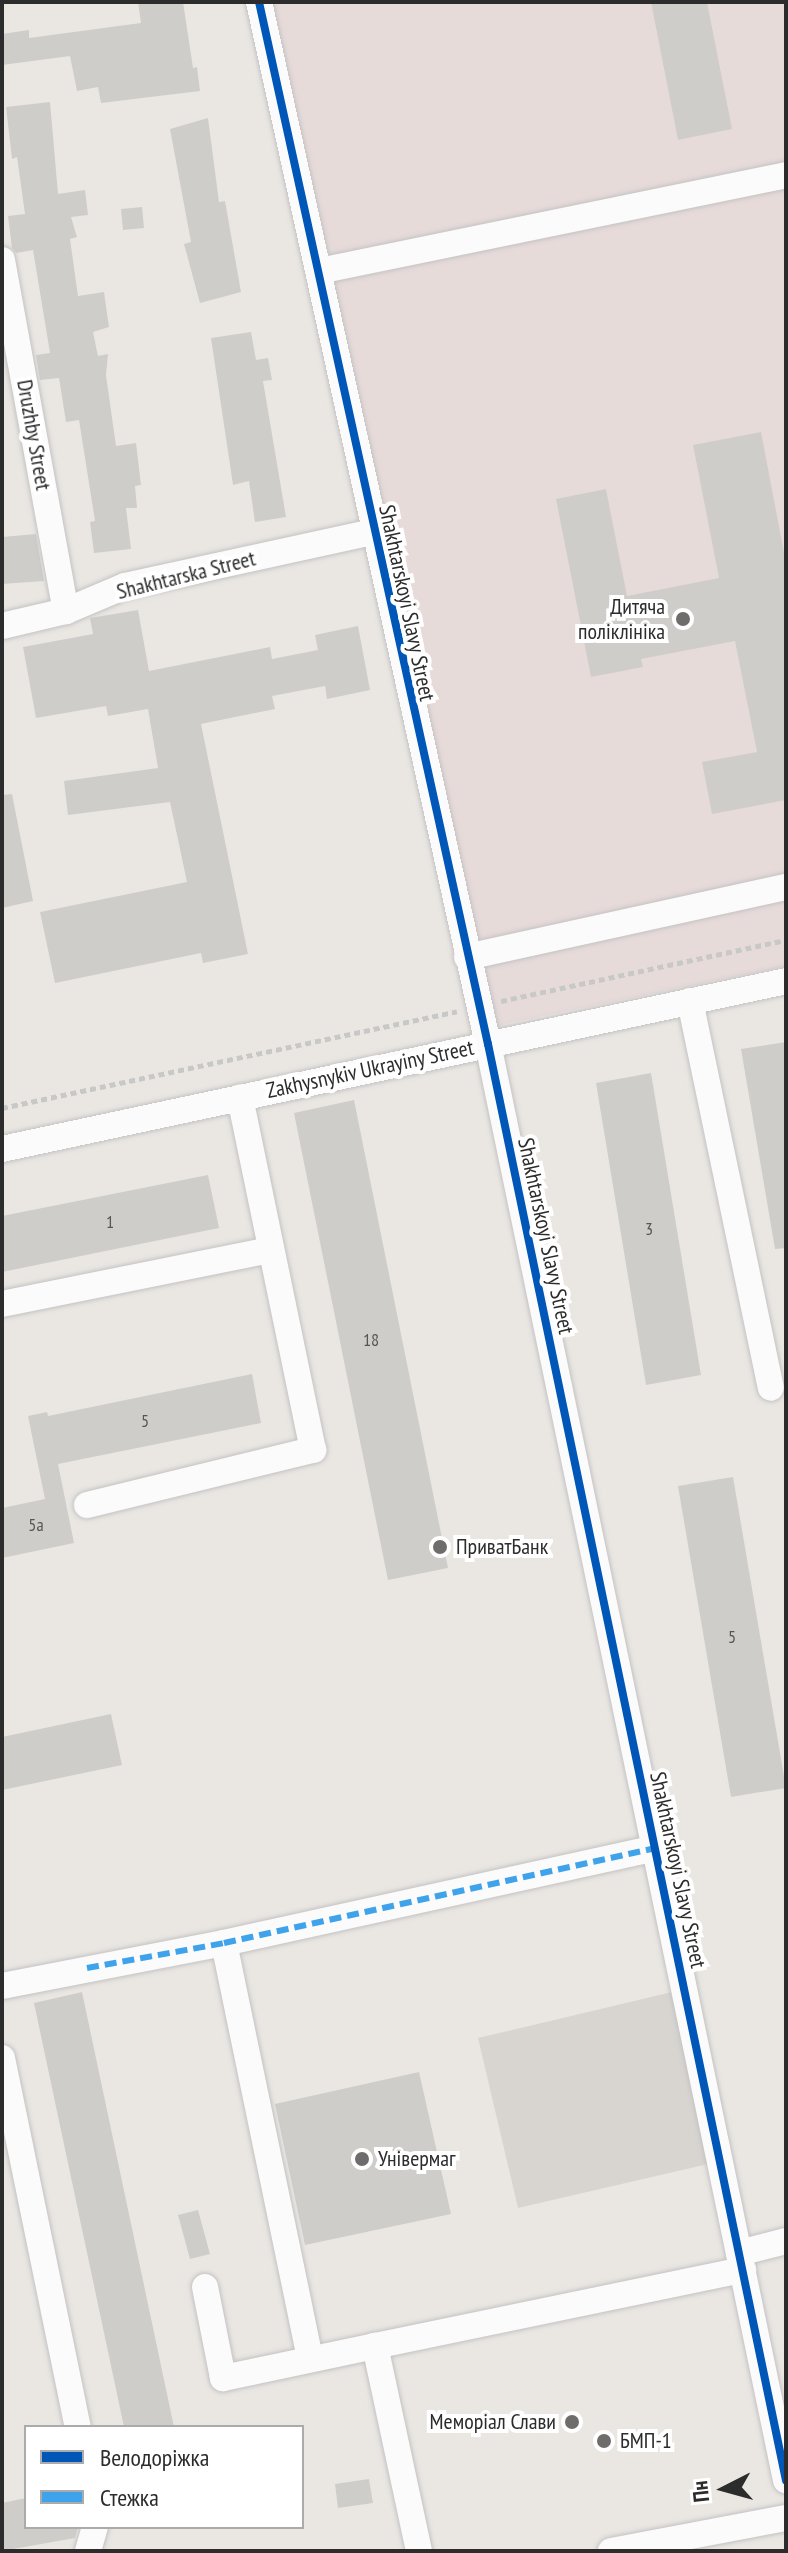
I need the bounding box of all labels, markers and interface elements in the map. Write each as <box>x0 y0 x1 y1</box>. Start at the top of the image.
street label: Druzhby Street <box>11 377 57 493</box>
street label: Shakhtarskoyi Slavy Street <box>373 502 441 704</box>
street label: Shakhtarska Street <box>114 545 258 605</box>
place label: Дитяча поліклініка <box>578 593 665 644</box>
marker: Дитяча поліклініка <box>672 608 694 630</box>
street label: Zakhysnykiv Ukrayiny Street <box>263 1034 477 1104</box>
street label: Shakhtarskoyi Slavy Street <box>512 1135 580 1337</box>
house number: 1 <box>106 1211 114 1233</box>
house number: 3 <box>645 1218 653 1240</box>
house number: 18 <box>363 1329 379 1351</box>
house number: 5 <box>141 1410 149 1432</box>
house number: 5а <box>28 1514 44 1536</box>
place label: ПриватБанк <box>456 1534 548 1560</box>
marker: ПриватБанк <box>431 1538 449 1556</box>
house number: 5 <box>728 1626 736 1648</box>
street label: Shakhtarskoyi Slavy Street <box>644 1769 712 1971</box>
place label: Універмаг <box>378 2146 456 2172</box>
marker: Універмаг <box>353 2150 371 2168</box>
place label: Меморіал Слави <box>430 2409 556 2435</box>
marker: Меморіал Слави <box>563 2413 581 2431</box>
legend <box>24 2425 304 2529</box>
place label: БМП-1 <box>620 2428 672 2454</box>
marker: БМП-1 <box>595 2432 613 2450</box>
text: Велодоріжка <box>100 2442 209 2473</box>
north arrow <box>684 2449 764 2529</box>
text: Пн <box>685 2479 715 2504</box>
text: Стежка <box>100 2482 159 2513</box>

